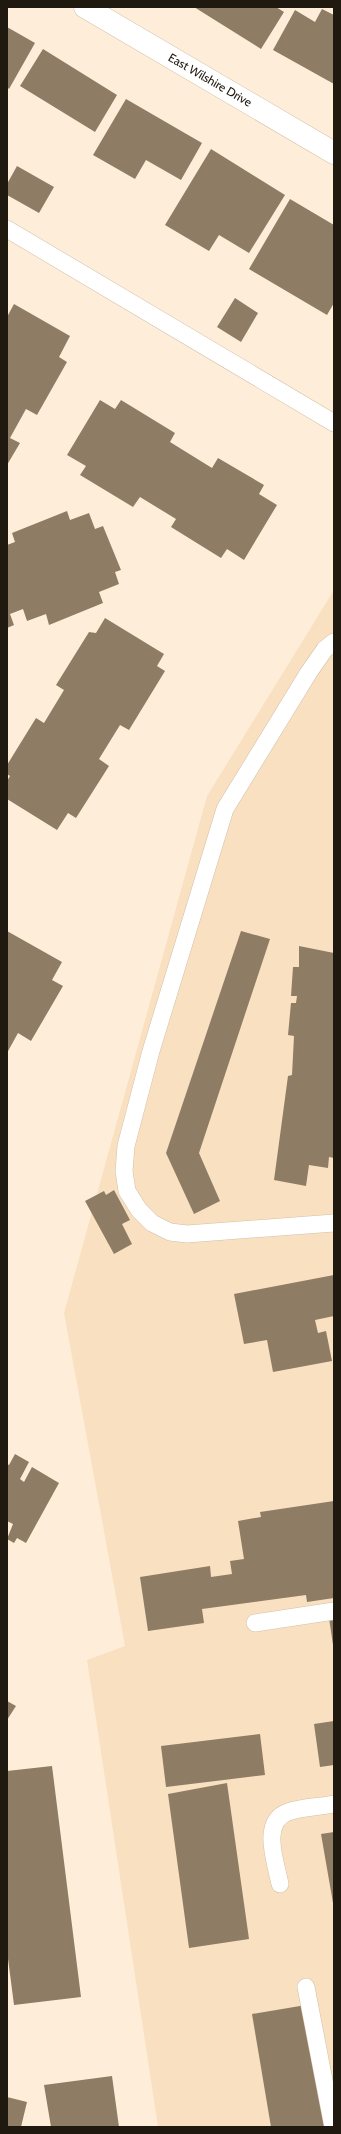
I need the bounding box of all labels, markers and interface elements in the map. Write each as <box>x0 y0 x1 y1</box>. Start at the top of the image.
street label: East Wilshire Drive <box>166 50 255 110</box>

